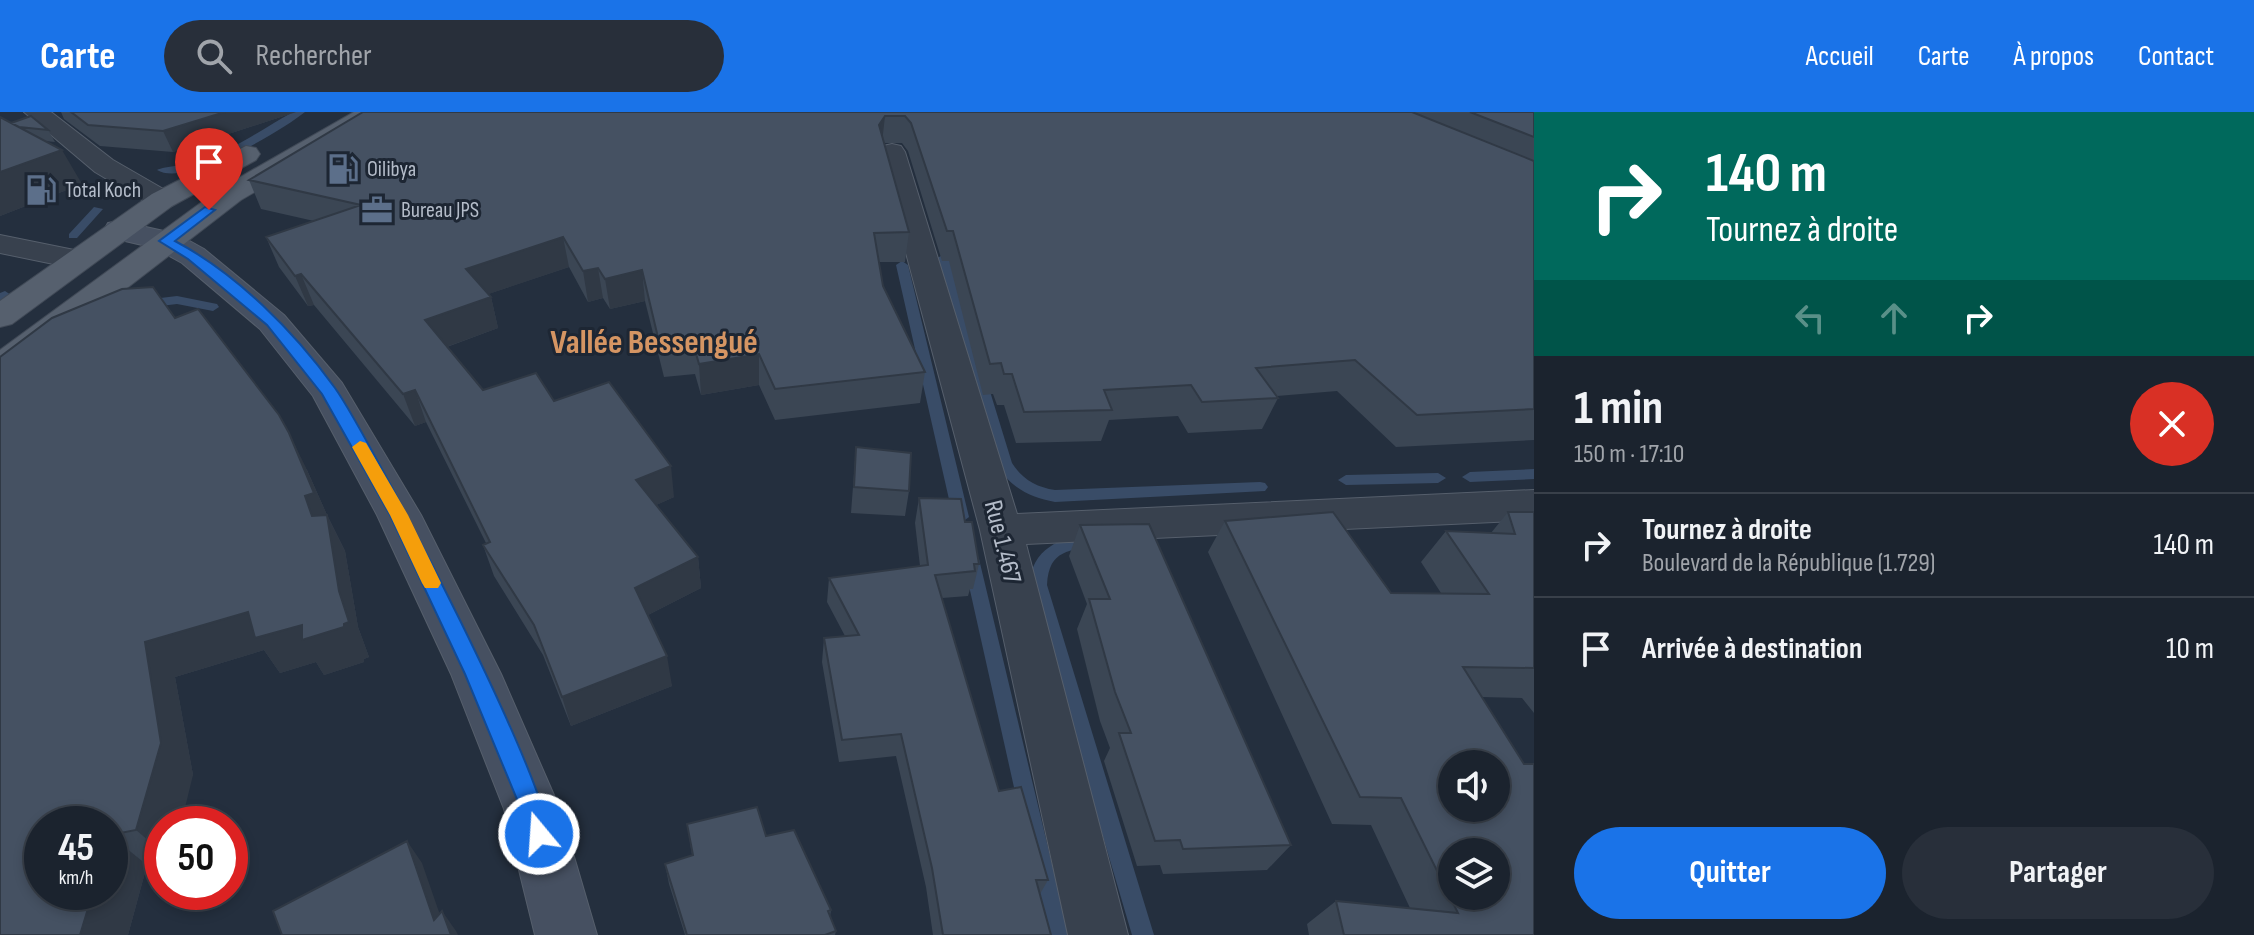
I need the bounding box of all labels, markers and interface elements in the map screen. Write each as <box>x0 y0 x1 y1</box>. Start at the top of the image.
search box <box>164 20 724 92</box>
text: Carte <box>40 34 116 79</box>
icon: search <box>192 34 236 78</box>
text: Rechercher <box>256 38 372 74</box>
text: Accueil <box>1806 40 1874 73</box>
text: Carte <box>1918 40 1970 73</box>
text: À propos <box>2014 40 2094 73</box>
text: Contact <box>2138 40 2214 73</box>
pin <box>175 128 243 210</box>
icon: arrive <box>187 140 231 184</box>
text: 140 m <box>1706 141 1827 208</box>
icon: right <box>1574 144 1678 248</box>
fuel station icon: Oilibya <box>326 152 360 186</box>
place label: Oilibya <box>367 156 416 183</box>
fuel station icon: Total Koch <box>24 173 58 207</box>
place label: Total Koch <box>65 177 141 204</box>
office icon: Bureau JPS <box>360 193 394 227</box>
place label: Bureau JPS <box>401 197 479 224</box>
text: Tournez à droite <box>1706 209 1898 252</box>
icon: left <box>1788 296 1832 340</box>
icon: ahead <box>1872 296 1916 340</box>
icon: right <box>1956 296 2000 340</box>
district label: Vallée Bessengué <box>550 322 758 363</box>
text: 1 min <box>1574 380 1663 437</box>
button: close <box>2130 382 2214 466</box>
text: 150 m · 17:10 <box>1574 439 1684 470</box>
street label: Rue 1.467 <box>977 497 1027 587</box>
text: Tournez à droite <box>1642 512 1812 548</box>
icon: right <box>1574 523 1618 567</box>
text: 140 m <box>2154 527 2214 563</box>
text: Boulevard de la République (1.729) <box>1642 548 1935 579</box>
icon: arrive <box>1574 627 1618 671</box>
text: Arrivée à destination <box>1642 631 1862 667</box>
text: 10 m <box>2166 631 2214 667</box>
map controls <box>1438 750 1510 910</box>
button: sound <box>1438 750 1510 822</box>
position arrow <box>497 792 581 876</box>
speed limit sign: 50 <box>144 806 248 910</box>
text: 45 <box>58 824 94 872</box>
button: Quitter <box>1574 827 1886 919</box>
button: Partager <box>1902 827 2214 919</box>
button: layers <box>1438 838 1510 910</box>
text: km/h <box>59 866 93 890</box>

